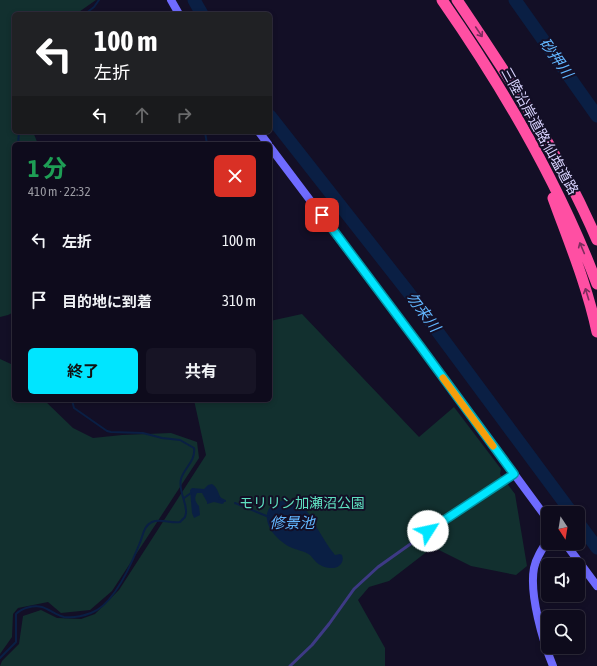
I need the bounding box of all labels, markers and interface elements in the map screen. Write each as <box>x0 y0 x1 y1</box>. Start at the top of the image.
text: 100 m <box>94 25 157 57</box>
one-way arrow <box>475 26 483 37</box>
icon: left <box>28 28 80 80</box>
water label: 砂押川 <box>537 34 577 83</box>
text: 左折 <box>94 62 130 83</box>
street label: 三陸沿岸道路;仙塩道路 <box>498 65 582 197</box>
icon: left <box>89 104 111 126</box>
icon: ahead <box>131 104 153 126</box>
icon: right <box>173 104 195 126</box>
text: 1 分 <box>28 155 67 182</box>
button: close <box>214 155 256 197</box>
text: 410 m · 22:32 <box>28 184 91 199</box>
pin <box>305 198 339 232</box>
icon: arrive <box>311 204 333 226</box>
icon: left <box>28 229 50 251</box>
text: 100 m <box>222 232 256 249</box>
text: 左折 <box>62 233 92 250</box>
one-way arrow <box>578 242 586 254</box>
one-way arrow <box>583 287 590 300</box>
icon: arrive <box>28 289 50 311</box>
water label: 勿来川 <box>403 289 445 336</box>
text: 310 m <box>222 292 256 309</box>
text: 目的地に到着 <box>62 293 152 310</box>
button: 終了 <box>28 348 138 394</box>
button: 共有 <box>146 348 256 394</box>
park label: モリリン加瀬沼公園 <box>239 495 365 511</box>
north arrow <box>541 506 585 550</box>
map controls <box>541 506 585 654</box>
position arrow <box>407 510 449 552</box>
water label: 修景池 <box>269 514 316 531</box>
button: sound <box>541 558 585 602</box>
button: search <box>541 610 585 654</box>

